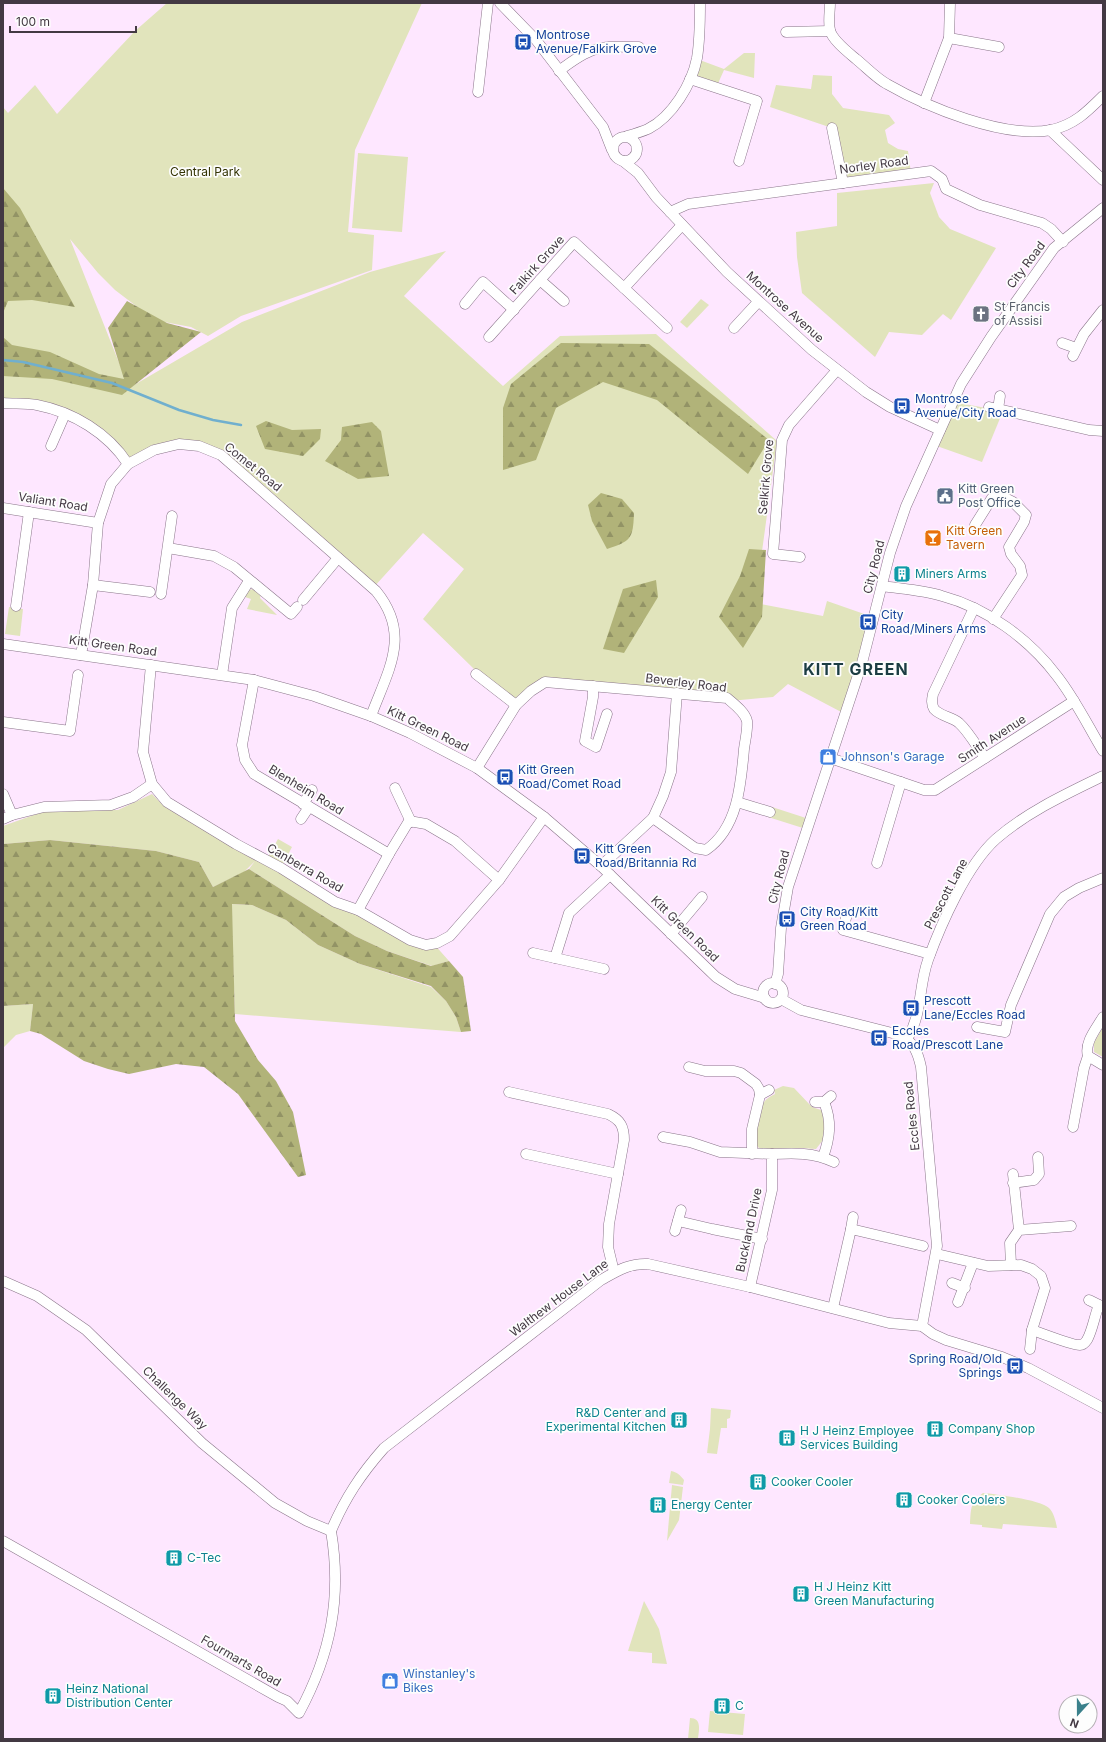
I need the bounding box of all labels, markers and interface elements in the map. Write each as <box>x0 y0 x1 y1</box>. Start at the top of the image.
scale bar <box>10 8 136 34</box>
text: 100 m <box>16 14 50 29</box>
place label: Montrose Avenue/Falkirk Grove <box>536 27 657 56</box>
bus stop icon: Montrose Avenue/Falkirk Grove <box>513 32 533 52</box>
street label: Norley Road <box>838 152 909 177</box>
park label: Central Park <box>170 164 240 179</box>
street label: Falkirk Grove <box>506 232 567 297</box>
street label: City Road <box>1003 238 1048 291</box>
street label: Montrose Avenue <box>743 268 827 345</box>
place label: St Francis of Assisi <box>994 299 1050 328</box>
church icon: St Francis of Assisi <box>971 304 991 324</box>
place label: Montrose Avenue/City Road <box>915 391 1016 420</box>
bus stop icon: Montrose Avenue/City Road <box>892 396 912 416</box>
street label: Comet Road <box>222 439 285 494</box>
street label: Selkirk Grove <box>755 439 776 515</box>
place label: Kitt Green Post Office <box>958 481 1021 510</box>
public building icon: Kitt Green Post Office <box>935 486 955 506</box>
street label: Valiant Road <box>17 489 89 514</box>
place label: Kitt Green Tavern <box>946 523 1002 552</box>
bar icon: Kitt Green Tavern <box>923 528 943 548</box>
street label: City Road <box>860 538 887 595</box>
building icon: Miners Arms <box>892 564 912 584</box>
place label: Miners Arms <box>915 566 987 581</box>
place label: City Road/Miners Arms <box>881 607 986 636</box>
bus stop icon: City Road/Miners Arms <box>858 612 878 632</box>
street label: Kitt Green Road <box>68 632 158 659</box>
district label: KITT GREEN <box>803 659 909 679</box>
street label: Beverley Road <box>645 670 727 695</box>
street label: Kitt Green Road <box>385 702 471 755</box>
street label: Smith Avenue <box>955 711 1028 766</box>
shop icon: Johnson's Garage <box>818 747 838 767</box>
place label: Johnson's Garage <box>841 749 944 764</box>
street label: Blenheim Road <box>266 761 346 818</box>
place label: Kitt Green Road/Comet Road <box>518 762 621 791</box>
bus stop icon: Kitt Green Road/Comet Road <box>495 767 515 787</box>
street label: Canberra Road <box>265 840 346 895</box>
place label: Kitt Green Road/Britannia Rd <box>595 841 697 870</box>
bus stop icon: Kitt Green Road/Britannia Rd <box>572 846 592 866</box>
street label: City Road <box>765 848 792 905</box>
street label: Prescott Lane <box>921 856 970 932</box>
street label: Kitt Green Road <box>648 892 722 965</box>
place label: City Road/Kitt Green Road <box>800 904 878 933</box>
bus stop icon: City Road/Kitt Green Road <box>777 909 797 929</box>
place label: Prescott Lane/Eccles Road <box>924 993 1025 1022</box>
bus stop icon: Prescott Lane/Eccles Road <box>901 998 921 1018</box>
place label: Eccles Road/Prescott Lane <box>892 1023 1003 1052</box>
bus stop icon: Eccles Road/Prescott Lane <box>869 1028 889 1048</box>
street label: Eccles Road <box>900 1081 923 1151</box>
street label: Buckland Drive <box>732 1186 765 1273</box>
street label: Walthew House Lane <box>506 1256 611 1340</box>
place label: Spring Road/Old Springs <box>909 1351 1002 1380</box>
bus stop icon: Spring Road/Old Springs <box>1005 1356 1025 1376</box>
street label: Challenge Way <box>140 1363 211 1433</box>
place label: R&D Center and Experimental Kitchen <box>546 1405 666 1434</box>
building icon: R&D Center and Experimental Kitchen <box>669 1410 689 1430</box>
building icon: Company Shop <box>925 1419 945 1439</box>
place label: Company Shop <box>948 1421 1035 1436</box>
place label: H J Heinz Employee Services Building <box>800 1423 914 1452</box>
building icon: H J Heinz Employee Services Building <box>777 1428 797 1448</box>
building icon: Cooker Cooler <box>748 1472 768 1492</box>
place label: Cooker Cooler <box>771 1474 853 1489</box>
building icon: Cooker Coolers <box>894 1490 914 1510</box>
place label: Cooker Coolers <box>917 1492 1005 1507</box>
building icon: Energy Center <box>648 1495 668 1515</box>
place label: Energy Center <box>671 1497 753 1512</box>
building icon: C-Tec <box>164 1548 184 1568</box>
place label: C-Tec <box>187 1550 221 1565</box>
place label: H J Heinz Kitt Green Manufacturing <box>814 1579 934 1608</box>
building icon: H J Heinz Kitt Green Manufacturing <box>791 1584 811 1604</box>
street label: Fourmarts Road <box>199 1632 284 1690</box>
place label: Winstanley's Bikes <box>403 1666 475 1695</box>
shop icon: Winstanley's Bikes <box>380 1671 400 1691</box>
place label: Heinz National Distribution Center <box>66 1681 173 1710</box>
building icon: Heinz National Distribution Center <box>43 1686 63 1706</box>
north arrow <box>1058 1694 1098 1734</box>
building icon: C <box>712 1696 732 1716</box>
place label: C <box>735 1698 744 1713</box>
text: N <box>1068 1715 1081 1731</box>

